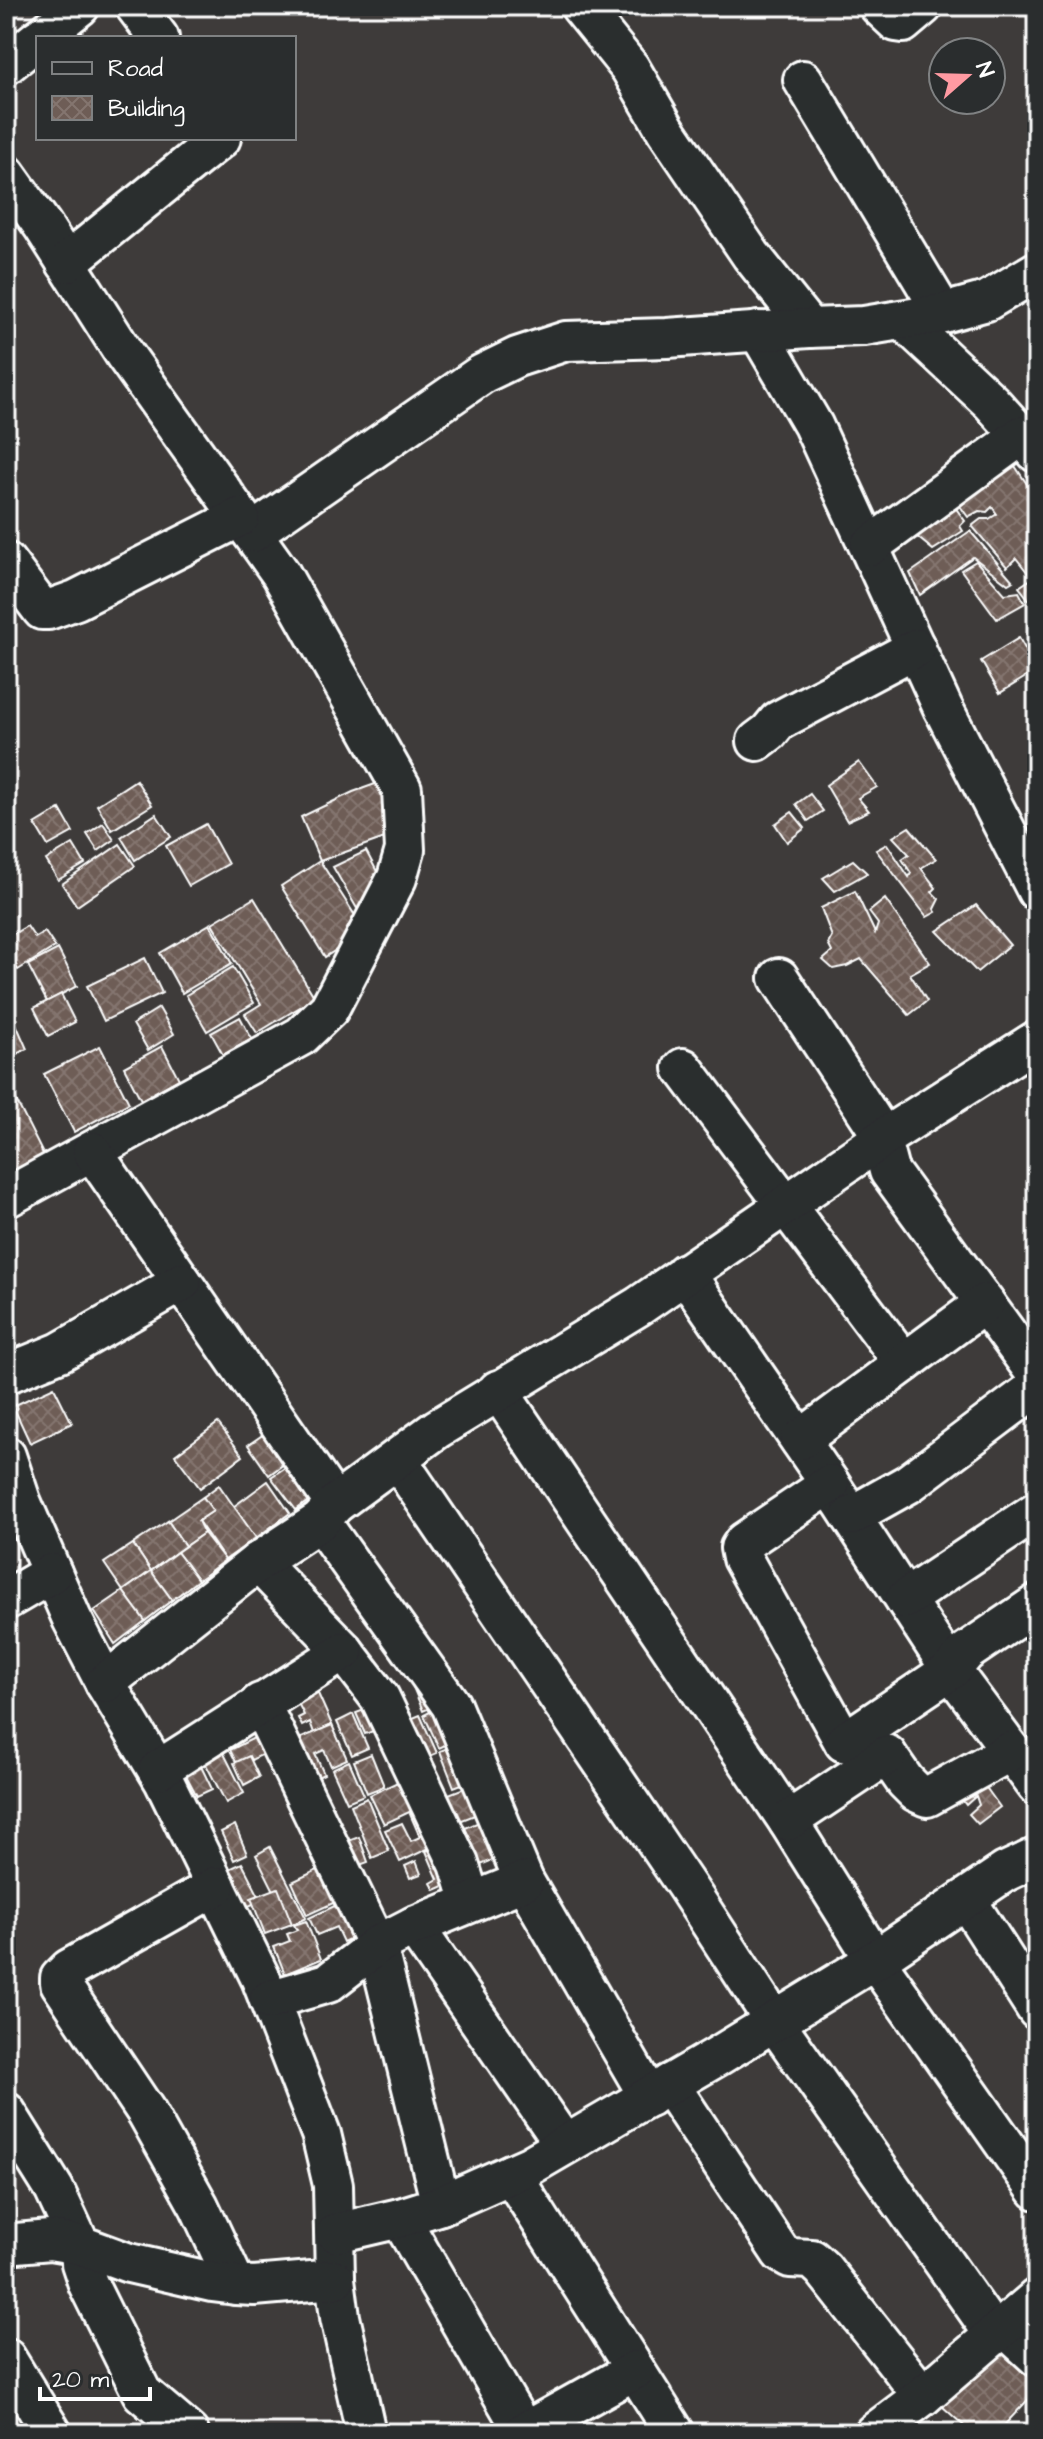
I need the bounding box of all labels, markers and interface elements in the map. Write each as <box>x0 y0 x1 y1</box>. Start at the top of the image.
legend <box>36 36 296 140</box>
north arrow <box>927 36 1007 116</box>
text: Road <box>108 52 163 86</box>
text: N <box>967 58 1001 82</box>
text: Building <box>108 92 185 127</box>
scale bar <box>40 2351 150 2401</box>
text: 20 m <box>52 2363 109 2397</box>

